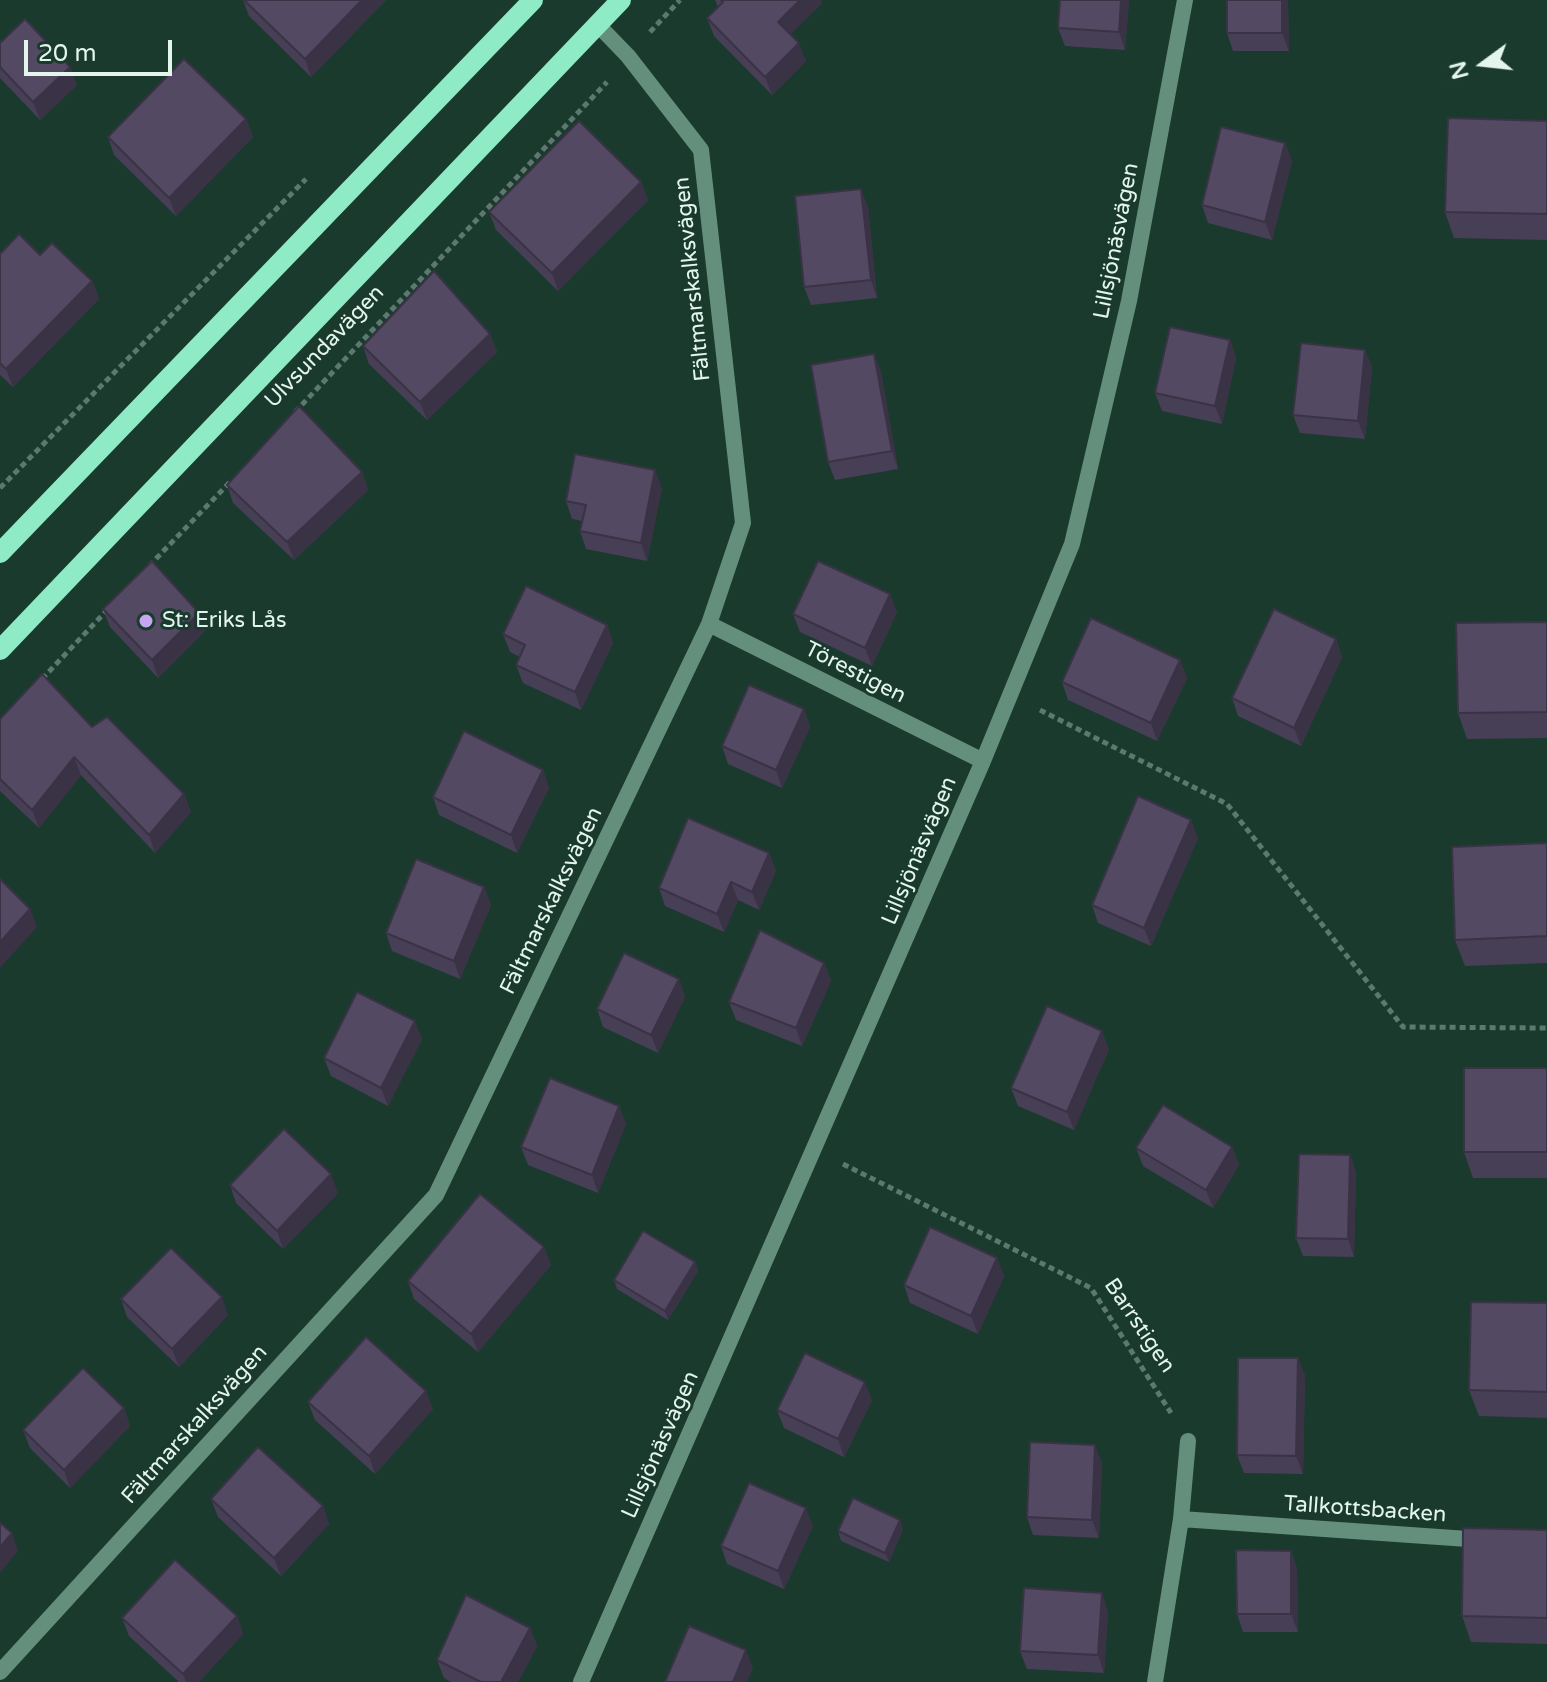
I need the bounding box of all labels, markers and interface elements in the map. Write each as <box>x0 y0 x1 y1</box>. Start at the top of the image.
scale bar <box>28 24 176 74</box>
north arrow <box>1443 24 1523 104</box>
text: 20 m <box>38 39 96 68</box>
text: N <box>1445 58 1475 82</box>
street label: Lillsjönäsvägen <box>1089 161 1145 321</box>
street label: Fältmarskalksvägen <box>669 176 717 382</box>
street label: Ulvsundavägen <box>260 280 390 414</box>
place label: St: Eriks Lås <box>162 608 286 634</box>
marker: St: Eriks Lås <box>137 612 155 630</box>
street label: Törestigen <box>800 636 910 710</box>
street label: Lillsjönäsvägen <box>877 773 963 929</box>
street label: Fältmarskalksvägen <box>495 803 609 999</box>
street label: Barrstigen <box>1098 1274 1180 1378</box>
street label: Fältmarskalksvägen <box>117 1340 273 1510</box>
street label: Lillsjönäsvägen <box>617 1367 705 1523</box>
street label: Tallkottsbacken <box>1283 1491 1447 1529</box>

